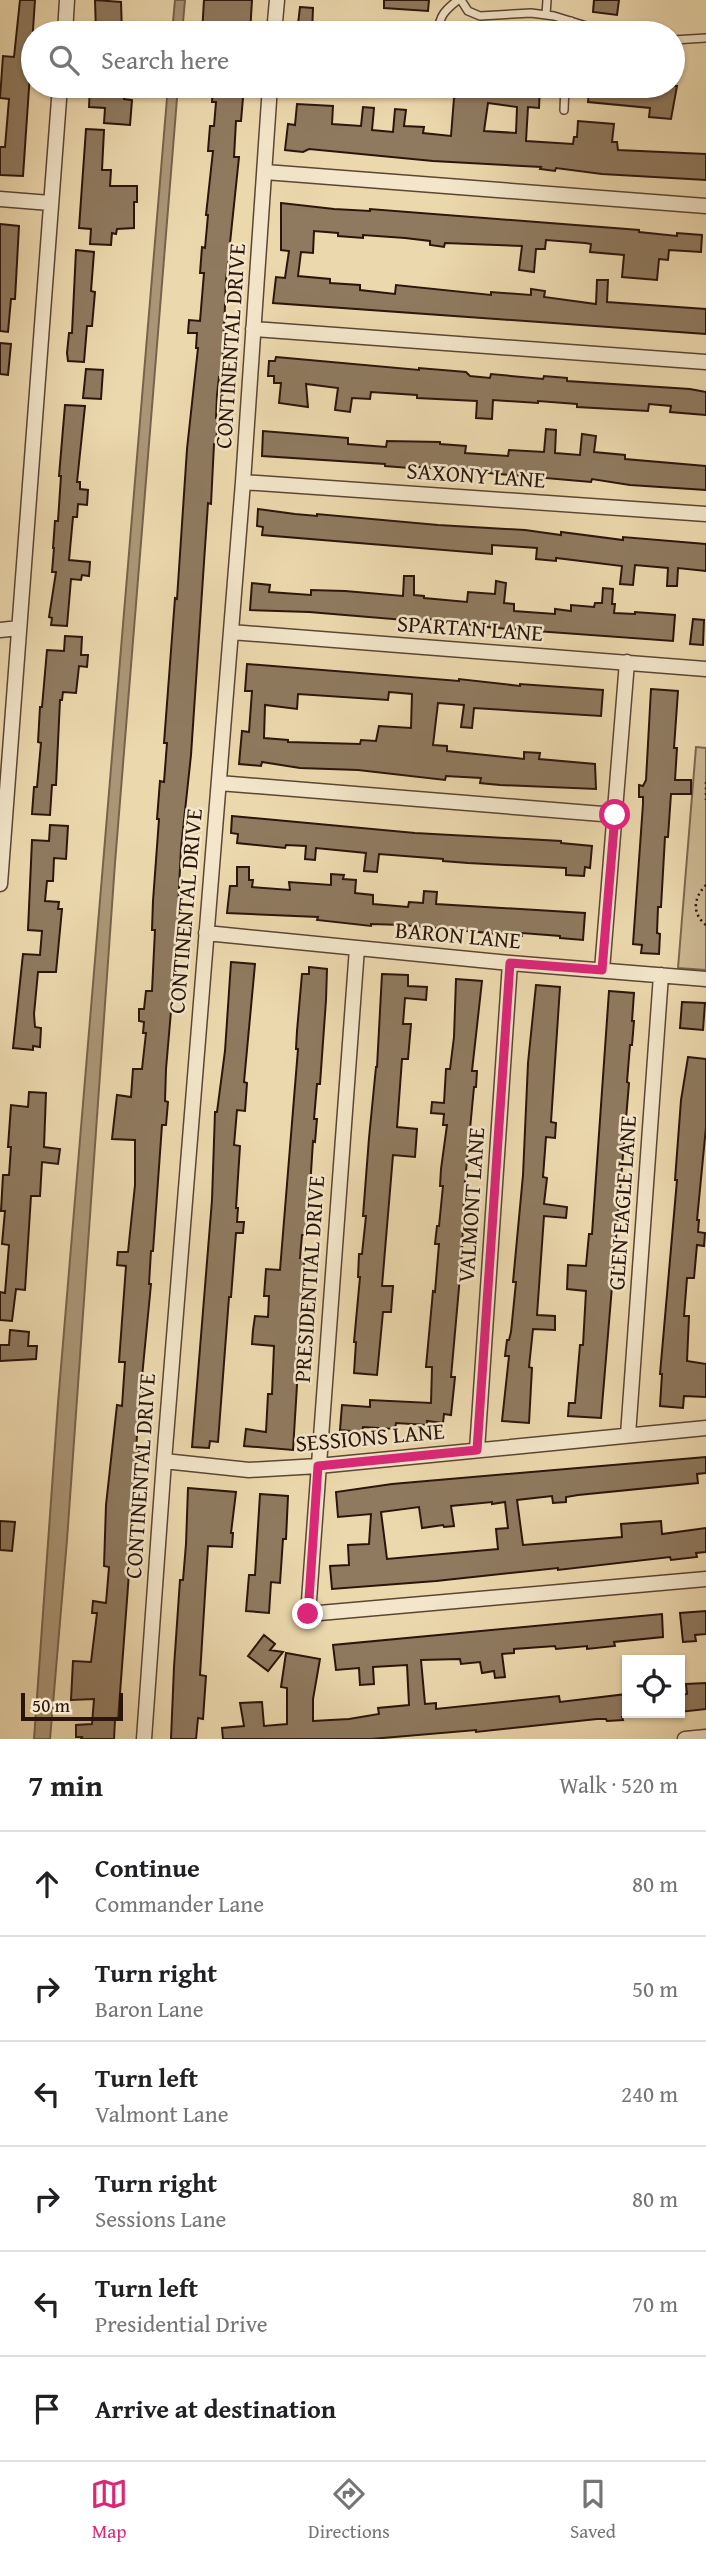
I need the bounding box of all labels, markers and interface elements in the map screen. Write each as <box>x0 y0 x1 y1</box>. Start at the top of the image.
search box <box>21 21 685 98</box>
text: Search here <box>101 40 229 79</box>
icon: search <box>45 41 83 79</box>
street label: CONTINENTAL DRIVE <box>206 242 253 450</box>
street label: SAXONY LANE <box>405 453 547 496</box>
street label: SPARTAN LANE <box>396 606 544 649</box>
route start <box>599 799 630 830</box>
street label: CONTINENTAL DRIVE <box>159 807 210 1015</box>
street label: BARON LANE <box>394 913 522 956</box>
street label: GLEN EAGLE LANE <box>599 1115 644 1291</box>
street label: VALMONT LANE <box>449 1126 492 1284</box>
street label: PRESIDENTIAL DRIVE <box>285 1174 332 1384</box>
street label: CONTINENTAL DRIVE <box>116 1372 163 1580</box>
street label: SESSIONS LANE <box>294 1414 446 1459</box>
route end <box>292 1598 323 1629</box>
map controls <box>622 1655 685 1718</box>
button: locate <box>622 1655 685 1718</box>
scale bar <box>21 1690 122 1722</box>
text: 50 m <box>32 1691 70 1719</box>
text: 7 min <box>28 1763 103 1807</box>
text: Walk · 520 m <box>559 1768 678 1801</box>
text: Continue <box>95 1848 200 1887</box>
icon: ahead <box>28 1865 66 1903</box>
text: 80 m <box>632 1867 678 1900</box>
text: Commander Lane <box>95 1887 264 1920</box>
text: Turn right <box>95 1953 217 1992</box>
icon: right <box>28 1970 66 2008</box>
text: 50 m <box>632 1972 678 2005</box>
text: Baron Lane <box>95 1992 204 2025</box>
text: Turn left <box>95 2058 198 2097</box>
icon: left <box>28 2075 66 2113</box>
text: 240 m <box>621 2077 678 2110</box>
text: Valmont Lane <box>95 2097 228 2130</box>
text: Turn right <box>95 2163 217 2202</box>
icon: right <box>28 2180 66 2218</box>
text: 80 m <box>632 2182 678 2215</box>
text: Sessions Lane <box>95 2202 226 2235</box>
text: Turn left <box>95 2268 198 2307</box>
icon: left <box>28 2285 66 2323</box>
text: 70 m <box>632 2287 678 2320</box>
text: Presidential Drive <box>95 2307 267 2340</box>
text: Arrive at destination <box>95 2389 336 2428</box>
icon: arrive <box>28 2390 66 2428</box>
tab: Map <box>90 2475 128 2545</box>
tab: Directions <box>308 2475 390 2545</box>
tab: Saved <box>570 2475 616 2545</box>

